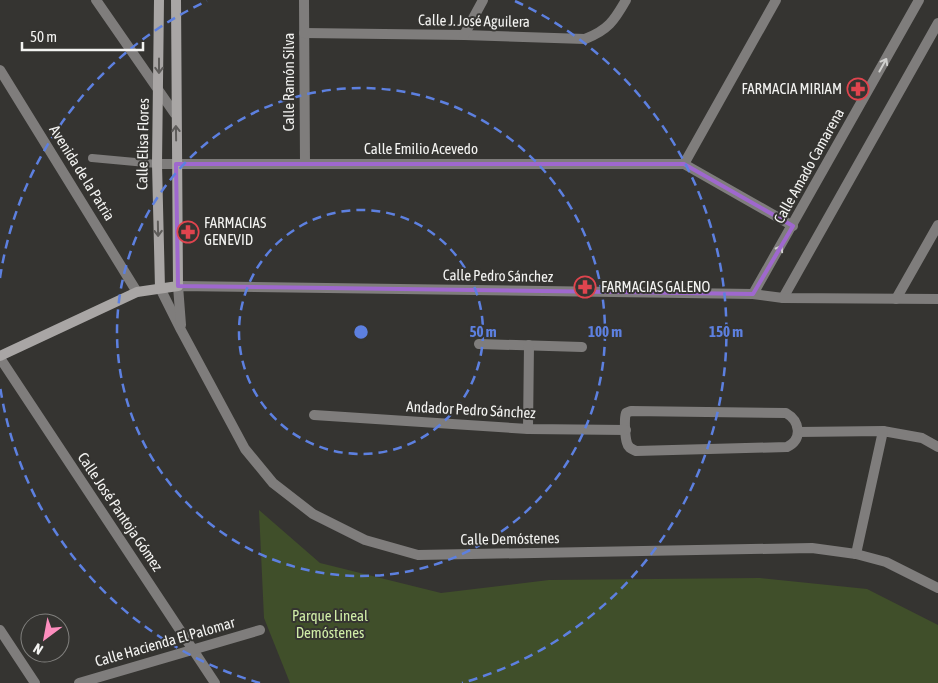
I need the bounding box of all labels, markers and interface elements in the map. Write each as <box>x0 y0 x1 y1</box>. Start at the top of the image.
street label: Calle J. José Aguilera <box>418 11 530 30</box>
scale bar <box>22 20 144 52</box>
text: 50 m <box>30 28 57 45</box>
street label: Calle Ramón Silva <box>280 33 297 131</box>
one-way arrow <box>878 57 888 72</box>
one-way arrow <box>154 58 164 74</box>
pharmacy icon: FARMACIA MIRIAM <box>846 77 870 101</box>
place label: FARMACIA MIRIAM <box>741 80 842 97</box>
street label: Calle Elisa Flores <box>133 98 152 190</box>
street label: Calle Amado Camarena <box>770 105 847 226</box>
street label: Avenida de la Patria <box>46 122 119 224</box>
one-way arrow <box>171 125 181 141</box>
street label: Calle Emilio Acevedo <box>364 140 478 157</box>
place label: FARMACIAS GENEVID <box>204 214 266 248</box>
one-way arrow <box>154 220 163 236</box>
pharmacy icon: FARMACIAS GENEVID <box>176 220 200 244</box>
one-way arrow <box>773 245 783 259</box>
street label: Calle Pedro Sánchez <box>443 266 554 285</box>
pharmacy icon: FARMACIAS GALENO <box>573 275 597 299</box>
place label: FARMACIAS GALENO <box>601 278 711 295</box>
centre of rings <box>352 323 370 341</box>
text: 50 m <box>470 323 497 340</box>
text: 100 m <box>588 323 622 340</box>
text: 150 m <box>709 323 743 340</box>
street label: Andador Pedro Sánchez <box>406 398 537 421</box>
street label: Calle José Pantoja Gómez <box>74 449 167 575</box>
street label: Calle Demóstenes <box>460 529 560 548</box>
park label: Parque Lineal Demóstenes <box>292 607 368 641</box>
north arrow <box>20 613 70 663</box>
street label: Calle Hacienda El Palomar <box>93 613 237 670</box>
text: N <box>30 640 46 658</box>

